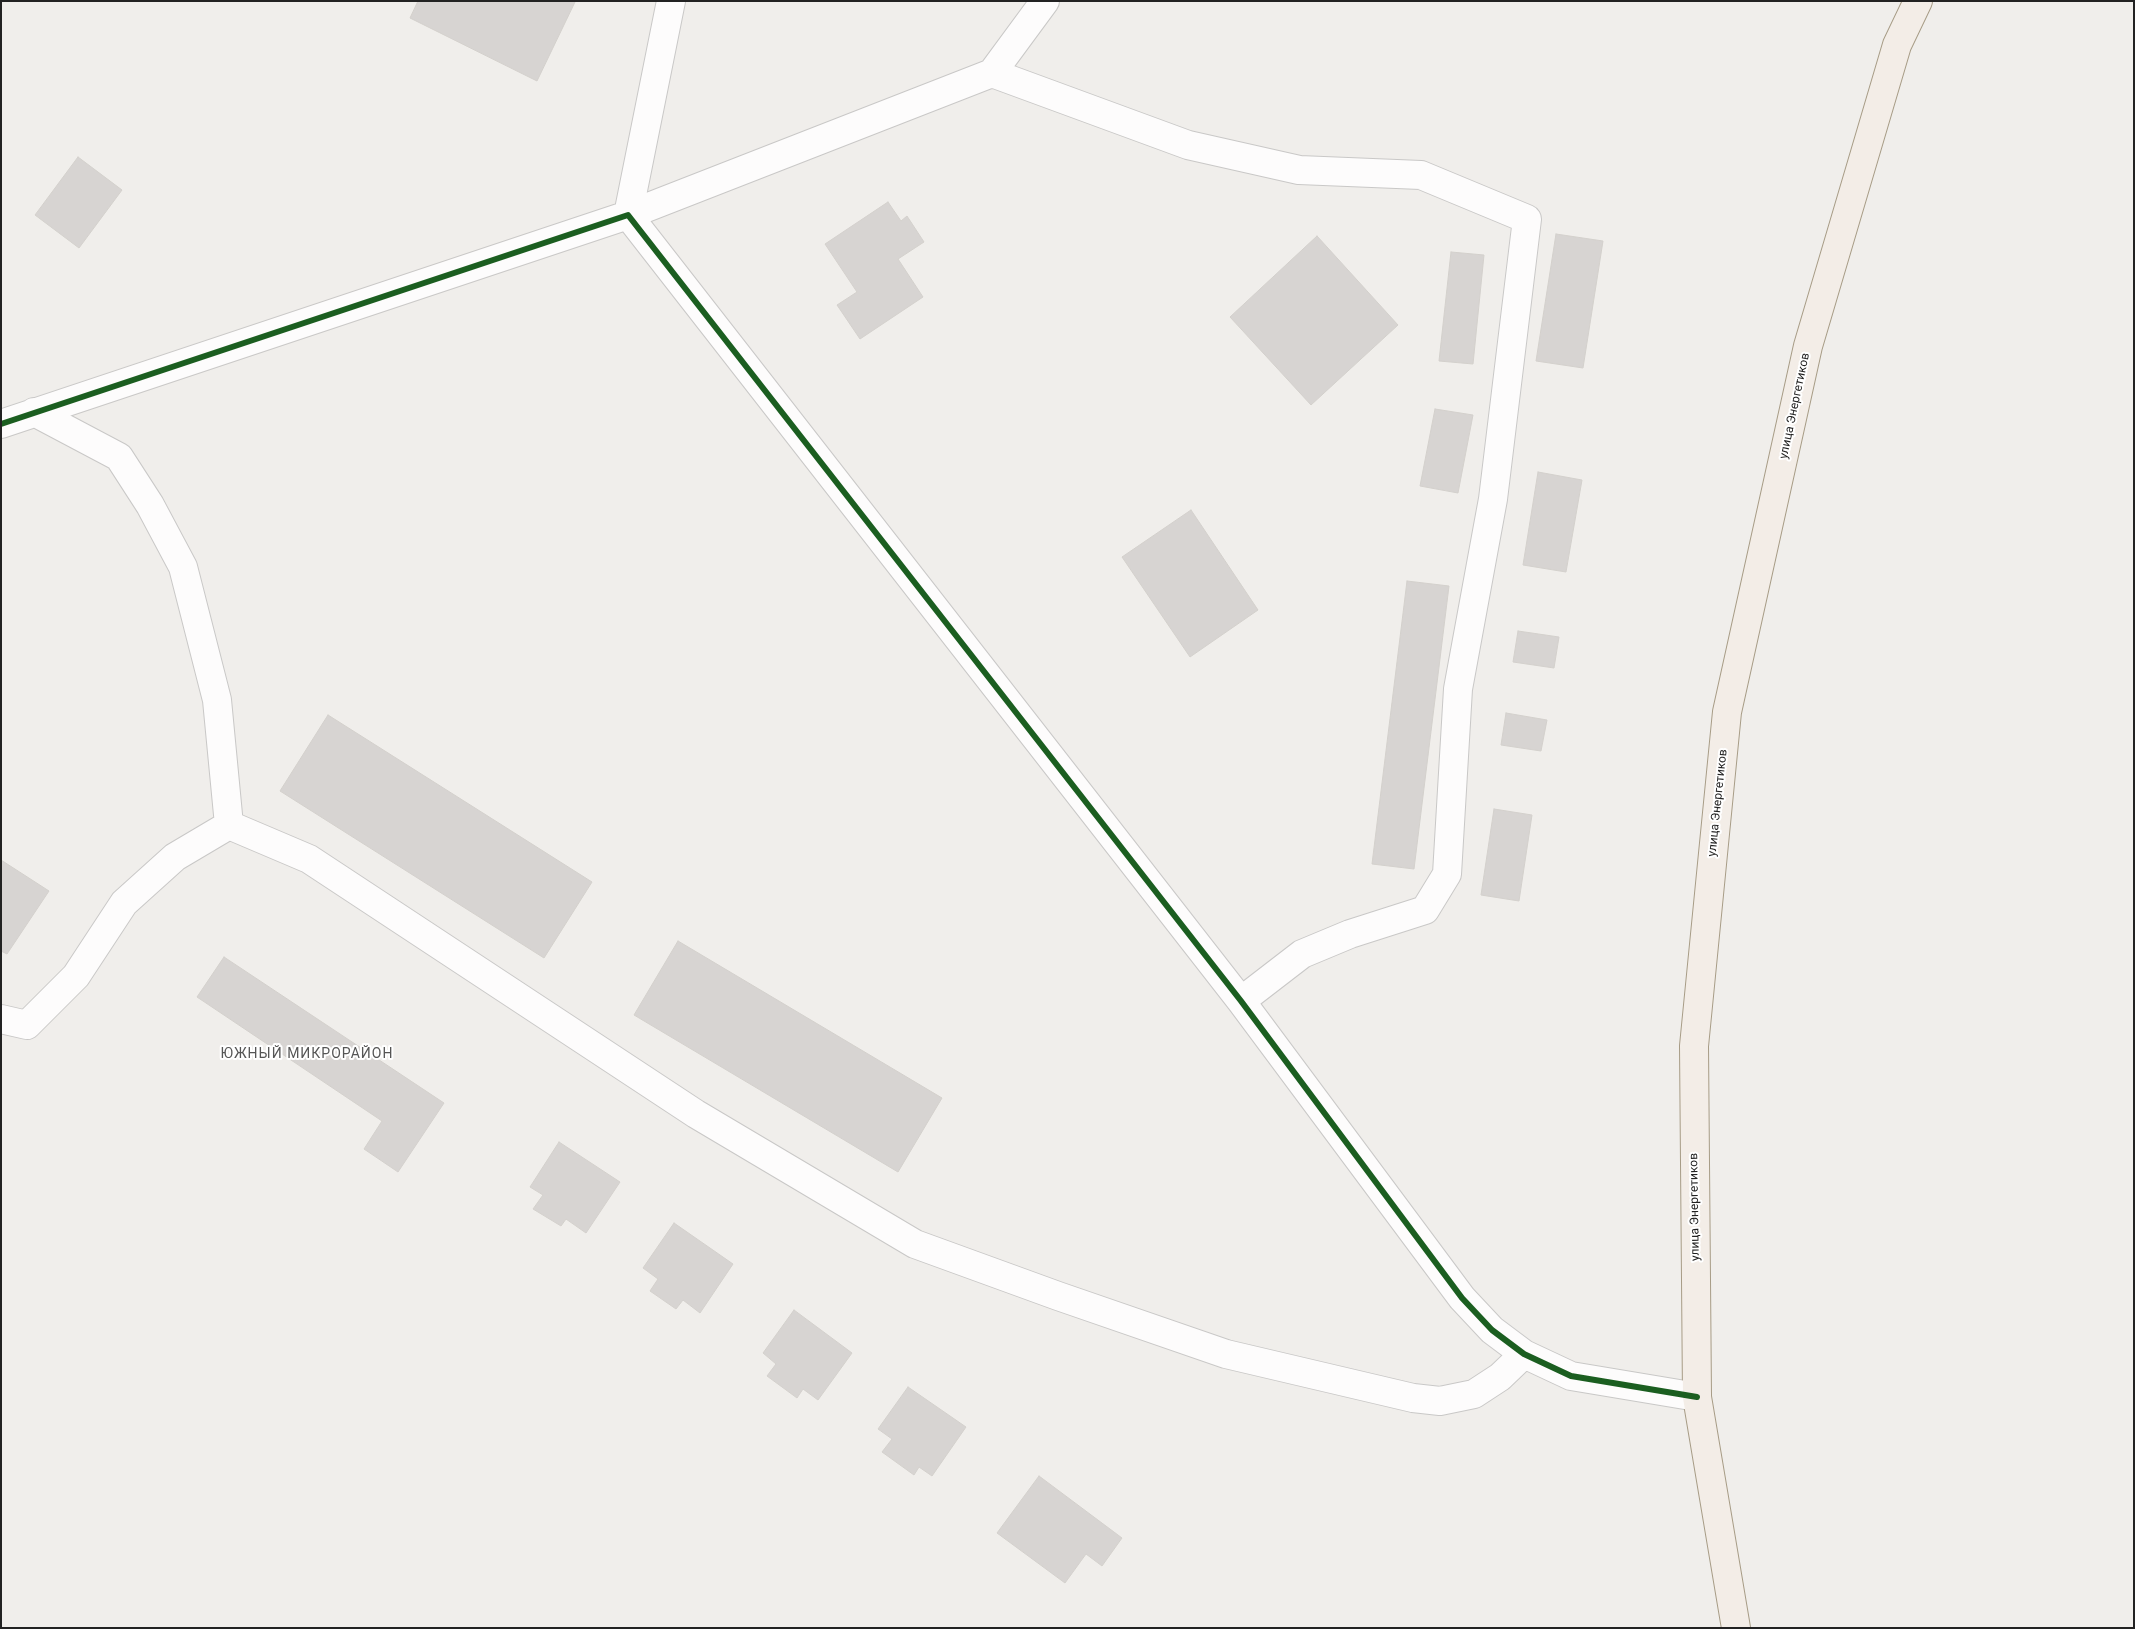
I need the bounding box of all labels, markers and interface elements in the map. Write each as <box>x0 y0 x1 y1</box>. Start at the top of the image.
street label: улица Энергетиков <box>1777 352 1813 460</box>
street label: улица Энергетиков <box>1705 749 1731 857</box>
district label: ЮЖНЫЙ МИКРОРАЙОН <box>219 1046 395 1062</box>
street label: улица Энергетиков <box>1687 1153 1703 1261</box>

